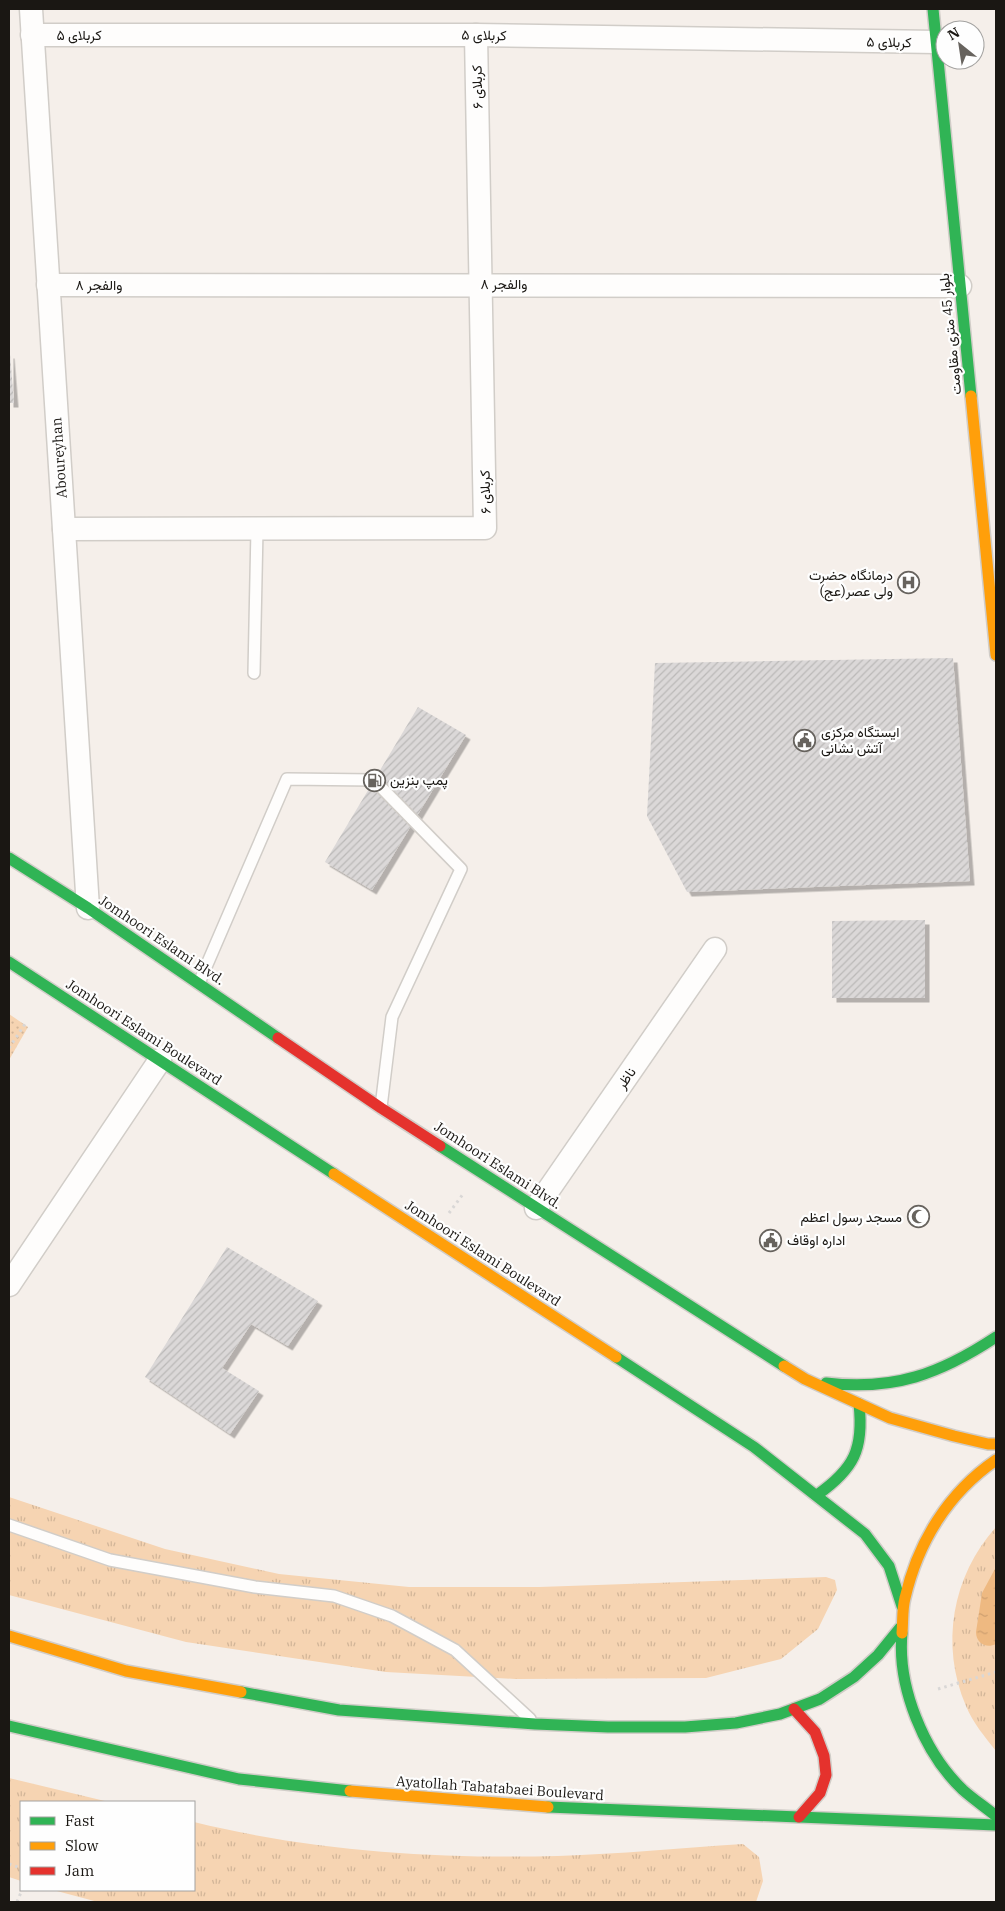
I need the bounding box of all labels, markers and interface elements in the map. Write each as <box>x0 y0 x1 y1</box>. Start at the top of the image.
north arrow <box>935 20 985 70</box>
text: N <box>944 23 963 44</box>
street label: کربلای ۵ <box>56 26 102 44</box>
street label: کربلای ۵ <box>461 26 507 44</box>
street label: کربلای ۵ <box>866 33 912 51</box>
street label: کربلای ۶ <box>468 65 486 109</box>
street label: بلوار 45 متری مقاومت <box>935 272 965 396</box>
street label: والفجر ۸ <box>481 275 527 293</box>
street label: والفجر ۸ <box>76 276 122 294</box>
street label: Aboureyhan <box>47 417 71 499</box>
street label: کربلای ۶ <box>476 470 494 514</box>
place label: درمانگاه حضرت ولی عصر(عج) <box>809 566 893 602</box>
hospital icon: درمانگاه حضرت ولی عصر(عج) <box>897 571 921 595</box>
place label: ایستگاه مرکزی آتش نشانی <box>821 723 899 757</box>
public building icon: ایستگاه مرکزی آتش نشانی <box>793 728 817 752</box>
fuel station icon: پمپ بنزین <box>362 768 386 792</box>
place label: پمپ بنزین <box>390 771 448 790</box>
street label: Jomhoori Eslami Blvd. <box>96 891 228 989</box>
street label: Jomhoori Eslami Boulevard <box>63 975 226 1089</box>
street label: ناظر <box>612 1064 640 1093</box>
street label: Jomhoori Eslami Blvd. <box>431 1117 565 1213</box>
street label: Jomhoori Eslami Boulevard <box>402 1196 565 1310</box>
mosque icon: مسجد رسول اعظم <box>906 1205 930 1229</box>
place label: مسجد رسول اعظم <box>800 1208 902 1227</box>
public building icon: اداره اوقاف <box>759 1228 783 1252</box>
place label: اداره اوقاف <box>787 1231 845 1249</box>
street label: Ayatollah Tabatabaei Boulevard <box>396 1772 605 1804</box>
legend <box>20 1801 195 1891</box>
text: Fast <box>65 1811 95 1830</box>
text: Slow <box>65 1836 99 1855</box>
text: Jam <box>65 1861 94 1880</box>

